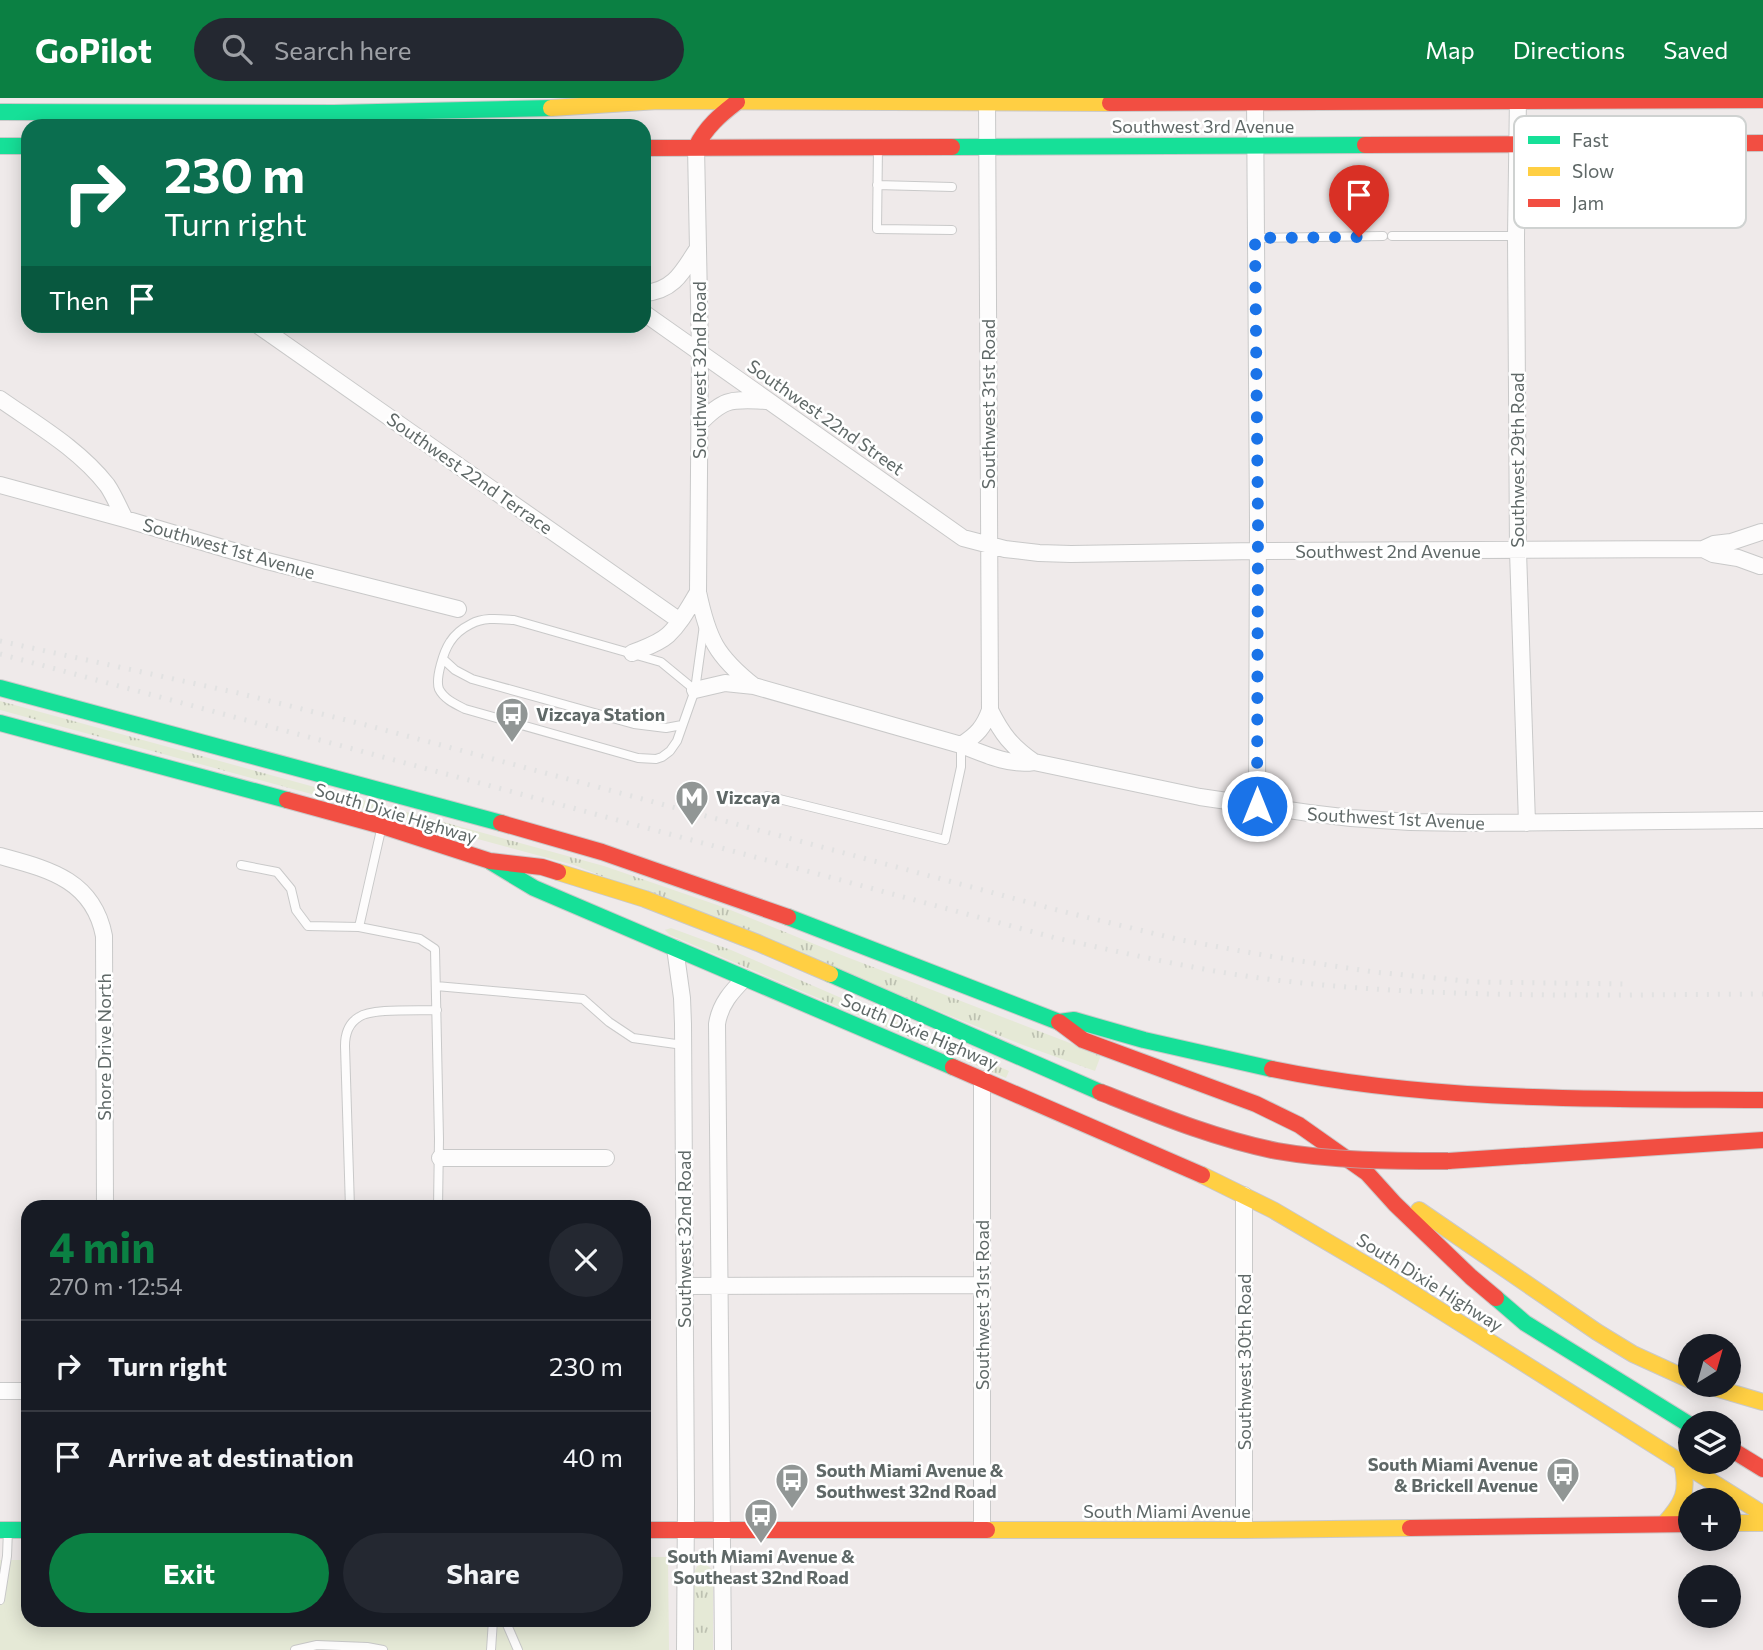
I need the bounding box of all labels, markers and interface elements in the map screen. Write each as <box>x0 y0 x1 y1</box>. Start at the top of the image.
search box <box>194 18 684 81</box>
text: GoPilot <box>35 29 152 70</box>
icon: search <box>218 30 256 68</box>
text: Search here <box>274 34 411 65</box>
text: Map <box>1425 35 1475 64</box>
text: Directions <box>1513 35 1625 64</box>
text: Saved <box>1663 35 1728 64</box>
street label: Southwest 3rd Avenue <box>1112 115 1294 137</box>
legend <box>1514 116 1746 228</box>
text: Fast <box>1572 128 1609 151</box>
text: 230 m <box>164 143 305 203</box>
icon: right <box>49 147 140 238</box>
text: Slow <box>1572 159 1614 182</box>
pin <box>1329 165 1389 237</box>
icon: arrive <box>1340 176 1378 214</box>
text: Jam <box>1572 191 1604 214</box>
text: Turn right <box>164 203 307 243</box>
icon: arrive <box>123 280 161 318</box>
street label: Southwest 32nd Road <box>688 281 710 459</box>
text: Then <box>49 284 109 315</box>
street label: Southwest 31st Road <box>977 319 999 489</box>
street label: Southwest 22nd Street <box>743 355 909 479</box>
street label: Southwest 29th Road <box>1506 372 1528 548</box>
street label: Southwest 22nd Terrace <box>383 407 557 539</box>
street label: Southwest 1st Avenue <box>140 513 318 583</box>
street label: Southwest 2nd Avenue <box>1295 540 1481 562</box>
bus stop icon: Vizcaya Station <box>493 695 531 744</box>
place label: Vizcaya Station <box>536 703 665 725</box>
position arrow <box>1220 769 1294 843</box>
street label: South Dixie Highway <box>312 778 480 848</box>
metro station icon: Vizcaya <box>673 778 711 827</box>
place label: Vizcaya <box>716 786 780 808</box>
street label: Southwest 1st Avenue <box>1307 802 1485 834</box>
street label: Shore Drive North <box>93 973 115 1121</box>
street label: South Dixie Highway <box>838 988 1002 1074</box>
street label: Southwest 32nd Road <box>673 1150 695 1328</box>
text: 4 min <box>49 1220 155 1272</box>
street label: Southwest 31st Road <box>971 1220 993 1390</box>
button: close <box>549 1223 623 1297</box>
street label: South Dixie Highway <box>1353 1228 1507 1336</box>
text: 270 m · 12:54 <box>49 1272 183 1300</box>
street label: Southwest 30th Road <box>1233 1274 1255 1450</box>
north arrow <box>1678 1334 1741 1396</box>
map controls <box>1678 1334 1741 1628</box>
icon: right <box>49 1347 87 1385</box>
text: Turn right <box>108 1350 227 1381</box>
text: 230 m <box>549 1350 623 1381</box>
button: layers <box>1678 1411 1741 1474</box>
icon: arrive <box>49 1438 87 1476</box>
text: Arrive at destination <box>108 1441 354 1472</box>
text: 40 m <box>563 1441 623 1472</box>
place label: South Miami Avenue & Brickell Avenue <box>1368 1453 1538 1496</box>
bus stop icon: South Miami Avenue & Brickell Avenue <box>1544 1455 1582 1504</box>
place label: South Miami Avenue & Southwest 32nd Road <box>816 1459 1004 1502</box>
bus stop icon: South Miami Avenue & Southwest 32nd Road <box>773 1461 811 1510</box>
button: + <box>1678 1488 1741 1551</box>
bus stop icon: South Miami Avenue & Southeast 32nd Road <box>742 1496 780 1545</box>
street label: South Miami Avenue <box>1083 1500 1251 1522</box>
button: Exit <box>49 1533 329 1613</box>
button: Share <box>343 1533 623 1613</box>
place label: South Miami Avenue & Southeast 32nd Road <box>667 1545 855 1588</box>
button: − <box>1678 1565 1741 1628</box>

